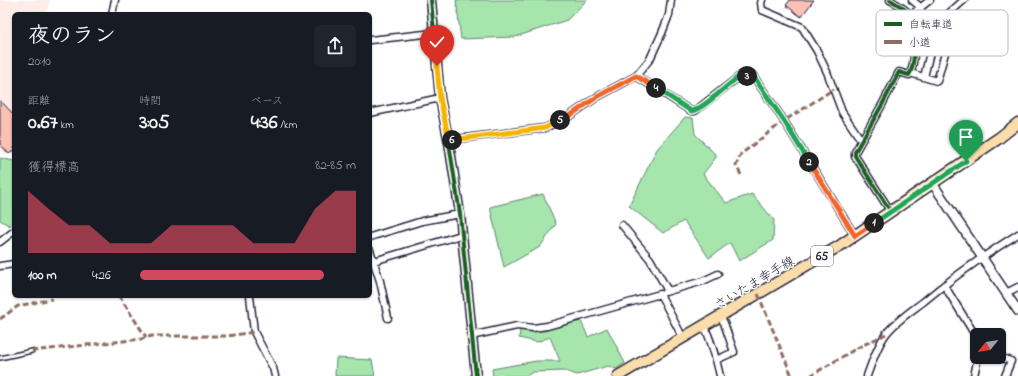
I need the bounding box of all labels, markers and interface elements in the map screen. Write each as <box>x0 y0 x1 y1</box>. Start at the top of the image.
legend <box>876 10 1008 56</box>
text: 自転車道 <box>909 17 953 33</box>
text: 夜のラン <box>28 21 116 53</box>
button: share <box>314 25 356 67</box>
pin <box>420 25 454 66</box>
icon: check <box>426 31 448 53</box>
text: 小道 <box>909 35 931 51</box>
text: 20:10 <box>28 52 51 71</box>
pin: 3 <box>737 66 757 86</box>
text: 3 <box>745 68 749 84</box>
pin: 4 <box>646 78 666 98</box>
text: 4 <box>654 80 658 96</box>
text: 距離 <box>28 93 50 109</box>
text: 時間 <box>139 93 161 109</box>
text: ペース <box>251 93 283 109</box>
text: 0.67 <box>28 109 58 138</box>
text: 3:05 <box>139 109 169 138</box>
text: 4:36 <box>251 109 278 138</box>
pin: 5 <box>550 110 570 130</box>
text: 5 <box>557 112 563 128</box>
text: km <box>58 117 74 133</box>
text: /km <box>278 117 297 133</box>
pin <box>949 120 983 161</box>
icon: arrive <box>955 126 977 148</box>
pin: 6 <box>442 130 462 150</box>
text: 6 <box>450 132 454 148</box>
pin: 2 <box>799 152 819 172</box>
text: 2 <box>806 154 812 170</box>
text: 82–85 m <box>315 156 356 175</box>
text: 獲得標高 <box>28 158 80 177</box>
pin: 1 <box>864 213 884 233</box>
text: 1 <box>872 215 876 231</box>
road number: 65 <box>811 246 833 266</box>
street label: さいたま幸手線 <box>711 251 799 315</box>
text: 100 m <box>28 266 57 285</box>
text: 4:26 <box>92 266 111 285</box>
north arrow <box>970 328 1006 364</box>
map controls <box>970 328 1006 364</box>

